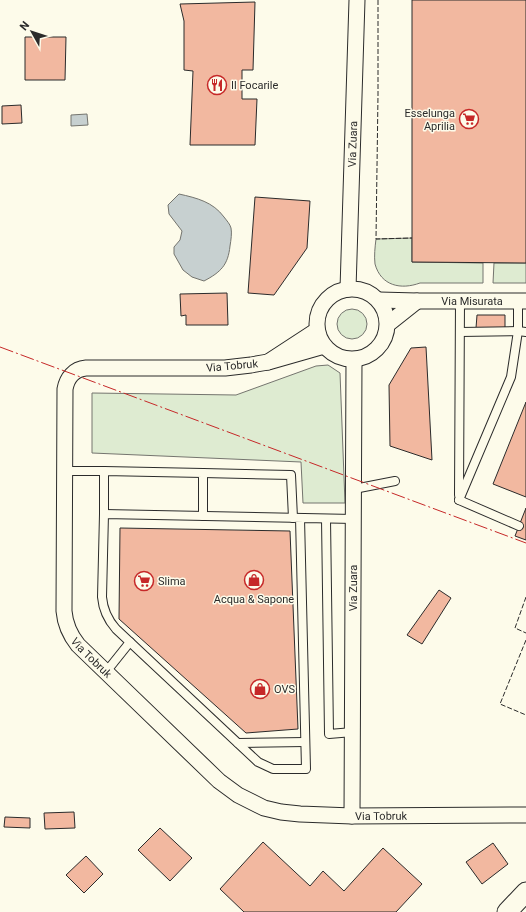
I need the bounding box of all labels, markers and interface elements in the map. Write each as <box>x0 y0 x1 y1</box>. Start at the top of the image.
north arrow <box>12 12 52 52</box>
text: N <box>17 19 32 33</box>
restaurant icon: Il Focarile <box>206 74 228 96</box>
place label: Il Focarile <box>231 79 278 92</box>
place label: Esselunga Aprilia <box>405 107 455 133</box>
supermarket icon: Esselunga Aprilia <box>458 108 480 130</box>
street label: Via Zuara <box>345 121 360 168</box>
street label: Via Misurata <box>441 295 503 308</box>
street label: Via Tobruk <box>206 357 259 375</box>
street label: Via Zuara <box>346 565 360 611</box>
shop icon: Acqua & Sapone <box>243 569 265 591</box>
supermarket icon: Slima <box>133 570 155 592</box>
place label: Slima <box>158 575 186 588</box>
place label: Acqua & Sapone <box>214 593 294 606</box>
street label: Via Tobruk <box>68 635 115 681</box>
shop icon: OVS <box>249 678 271 700</box>
place label: OVS <box>274 683 295 696</box>
street label: Via Tobruk <box>355 809 408 822</box>

